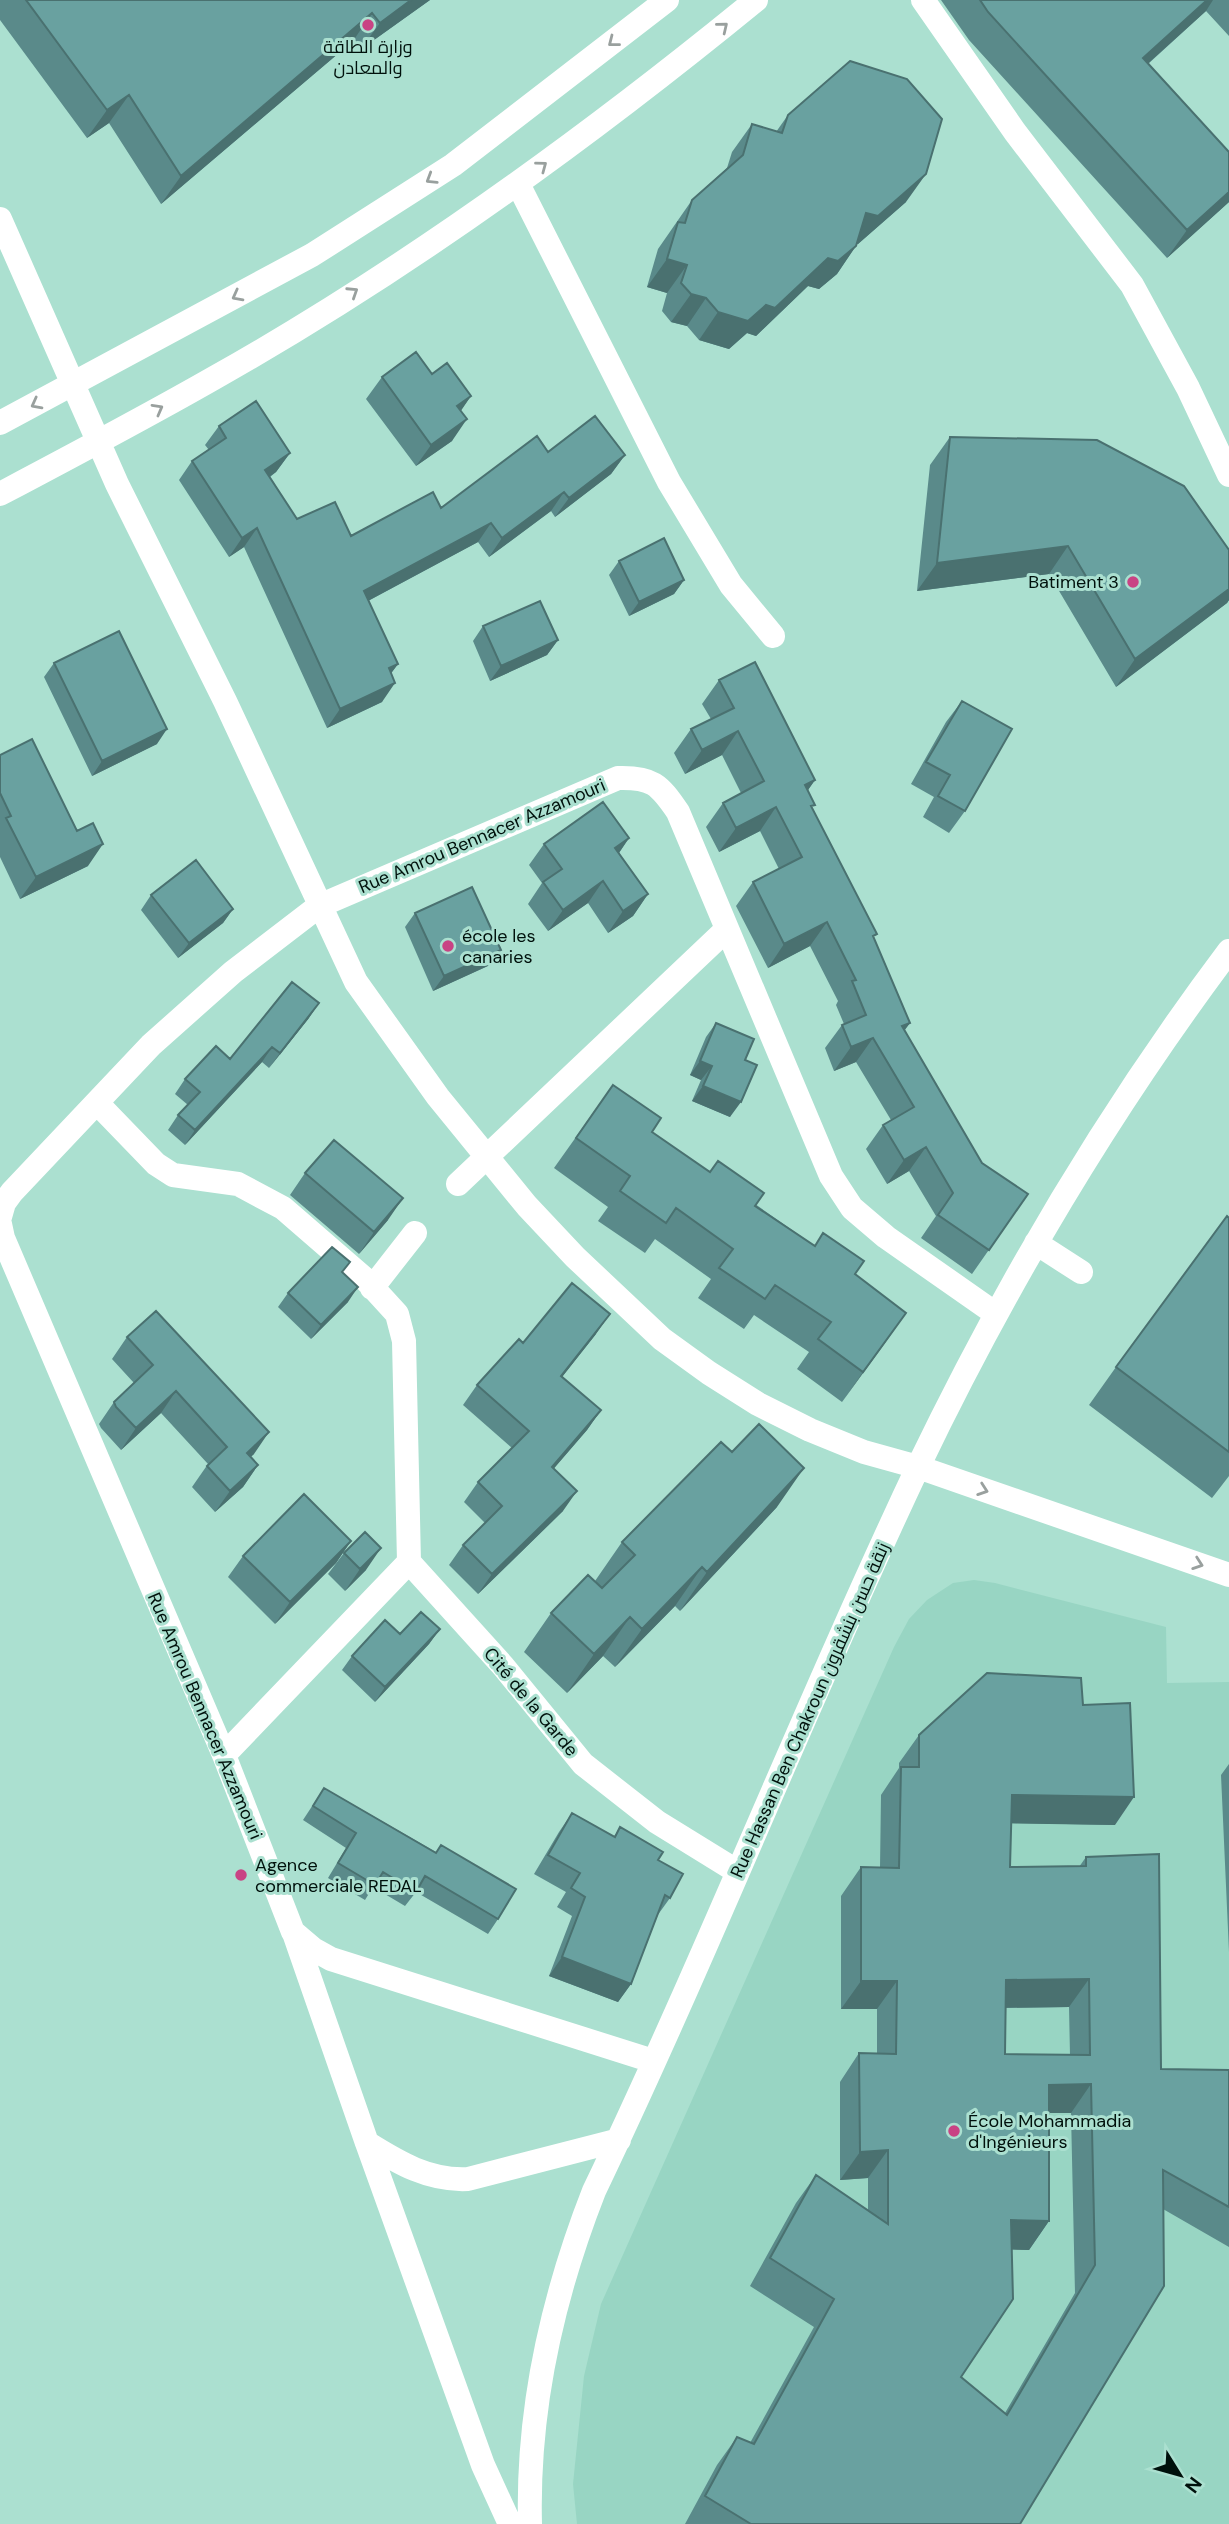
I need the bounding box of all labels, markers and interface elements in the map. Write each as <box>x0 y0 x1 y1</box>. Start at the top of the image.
marker: وزارة الطاقة والمعادن <box>360 17 376 33</box>
one-way arrow <box>715 23 727 36</box>
one-way arrow <box>608 34 621 47</box>
place label: وزارة الطاقة والمعادن <box>323 35 413 80</box>
one-way arrow <box>534 161 547 174</box>
one-way arrow <box>426 170 439 183</box>
one-way arrow <box>231 288 244 302</box>
one-way arrow <box>346 288 359 301</box>
one-way arrow <box>31 396 43 409</box>
one-way arrow <box>151 404 163 417</box>
place label: Batiment 3 <box>1028 570 1119 594</box>
marker: Batiment 3 <box>1125 574 1141 590</box>
street label: Rue Amrou Bennacer Azzamouri <box>355 773 609 899</box>
place label: école les canaries <box>462 924 536 969</box>
marker: école les canaries <box>440 938 456 954</box>
one-way arrow <box>976 1482 988 1496</box>
street label: Rue Hassan Ben Chakroun زنقة حسن بنشقرون <box>725 1538 895 1882</box>
one-way arrow <box>1191 1556 1203 1570</box>
street label: Rue Amrou Bennacer Azzamouri <box>142 1589 268 1843</box>
street label: Cité de la Garde <box>478 1643 584 1761</box>
place label: Agence commerciale REDAL <box>255 1853 422 1898</box>
marker: Agence commerciale REDAL <box>233 1867 249 1883</box>
place label: École Mohammadia d'Ingénieurs <box>968 2109 1131 2154</box>
marker: École Mohammadia d'Ingénieurs <box>946 2123 962 2139</box>
north arrow <box>1145 2440 1215 2510</box>
text: N <box>1179 2472 1207 2498</box>

